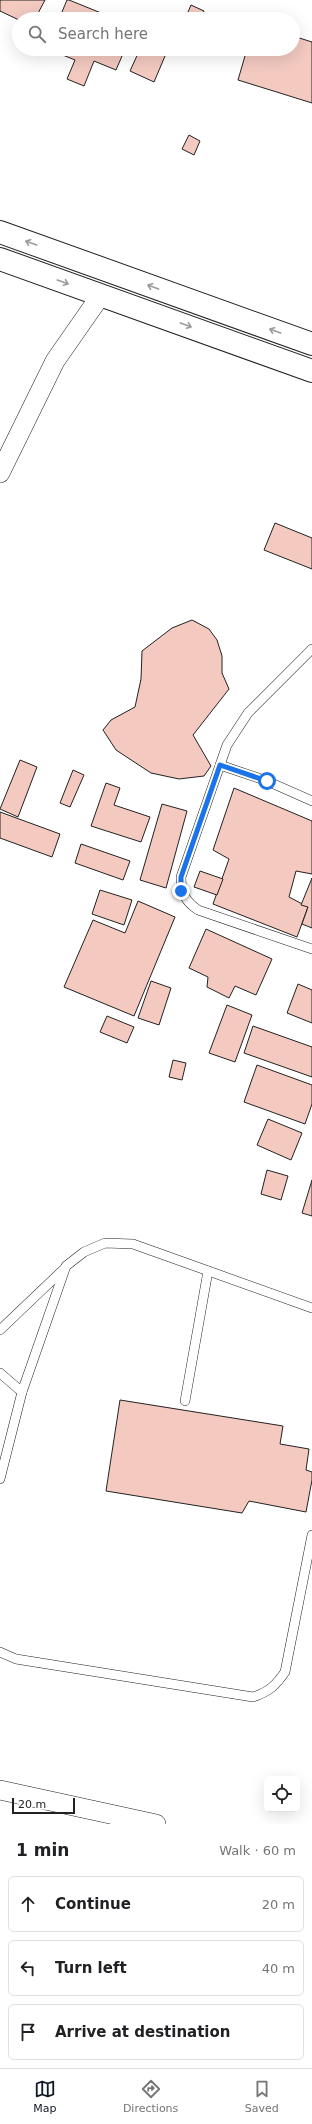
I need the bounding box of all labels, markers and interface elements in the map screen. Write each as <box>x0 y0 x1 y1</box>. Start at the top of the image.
search box <box>12 12 300 56</box>
icon: search <box>26 23 48 45</box>
text: Search here <box>58 25 148 43</box>
one-way arrow <box>25 238 37 246</box>
one-way arrow <box>57 278 69 286</box>
one-way arrow <box>147 282 159 290</box>
one-way arrow <box>179 321 191 329</box>
one-way arrow <box>270 326 282 334</box>
route start <box>258 772 276 790</box>
route end <box>172 882 190 900</box>
map controls <box>264 1776 300 1812</box>
button: locate <box>264 1776 300 1812</box>
scale bar <box>12 1796 75 1815</box>
text: 20 m <box>18 1798 46 1811</box>
text: 1 min <box>16 1840 69 1860</box>
text: Walk · 60 m <box>219 1843 296 1858</box>
icon: ahead <box>17 1893 39 1915</box>
text: Continue <box>55 1895 131 1913</box>
text: 20 m <box>262 1897 295 1912</box>
icon: left <box>17 1957 39 1979</box>
text: Turn left <box>55 1959 127 1977</box>
text: 40 m <box>262 1961 295 1976</box>
icon: arrive <box>17 2021 39 2043</box>
text: Arrive at destination <box>55 2023 230 2041</box>
tab: Map <box>33 2078 56 2115</box>
tab: Directions <box>123 2078 178 2115</box>
tab: Saved <box>245 2078 279 2115</box>

